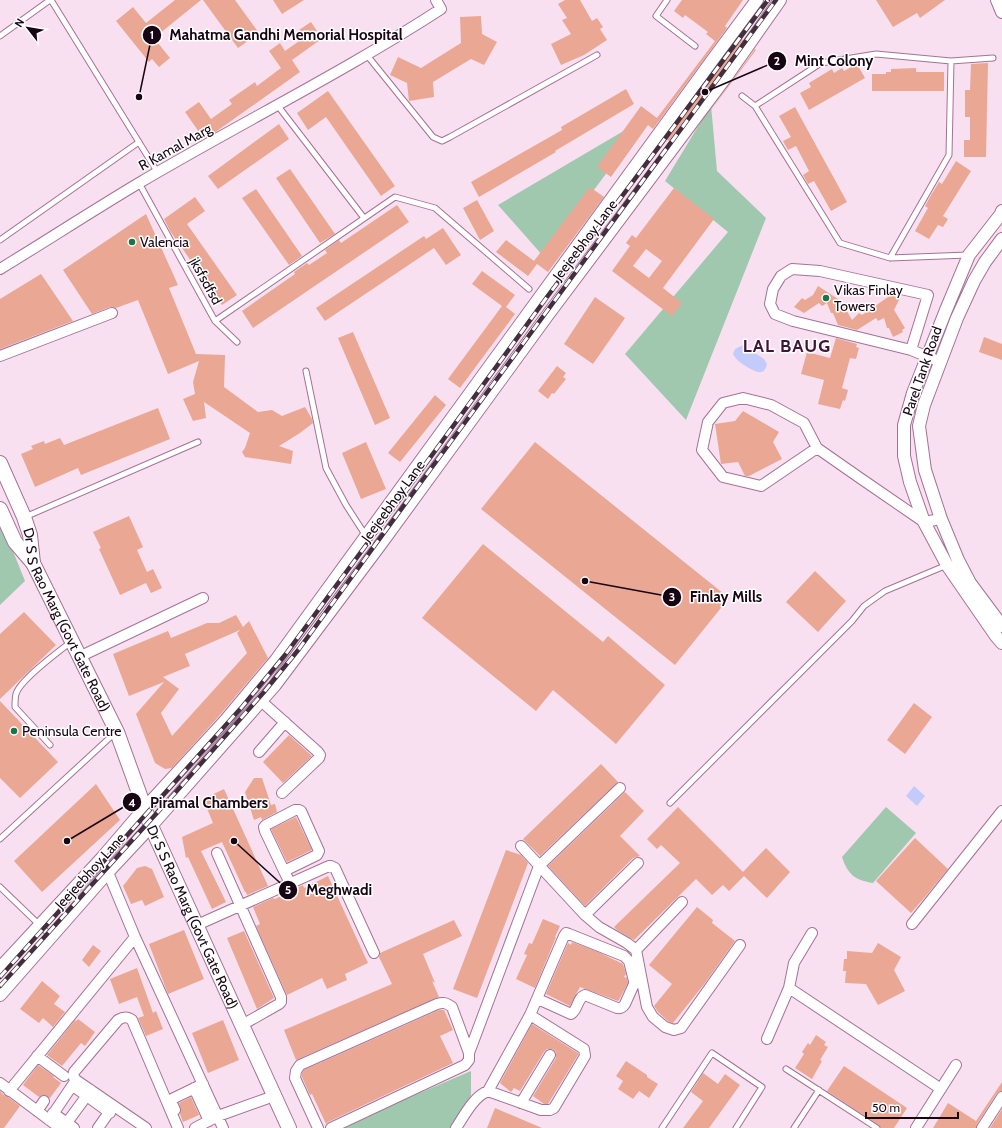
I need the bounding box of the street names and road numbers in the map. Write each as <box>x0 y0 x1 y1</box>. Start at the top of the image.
street label: R Kamal Marg <box>135 119 216 175</box>
street label: Jeejeebhoy Lane <box>548 196 621 285</box>
street label: jksfsdfsd <box>185 253 226 308</box>
street label: Parel Tank Road <box>898 324 946 418</box>
street label: Jeejeebhoy Lane <box>357 457 429 546</box>
street label: Dr S S Rao Marg (Govt Gate Road) <box>19 525 114 715</box>
street label: Dr S S Rao Marg (Govt Gate Road) <box>143 822 242 1012</box>
street label: Jeejeebhoy Lane <box>50 829 129 914</box>

